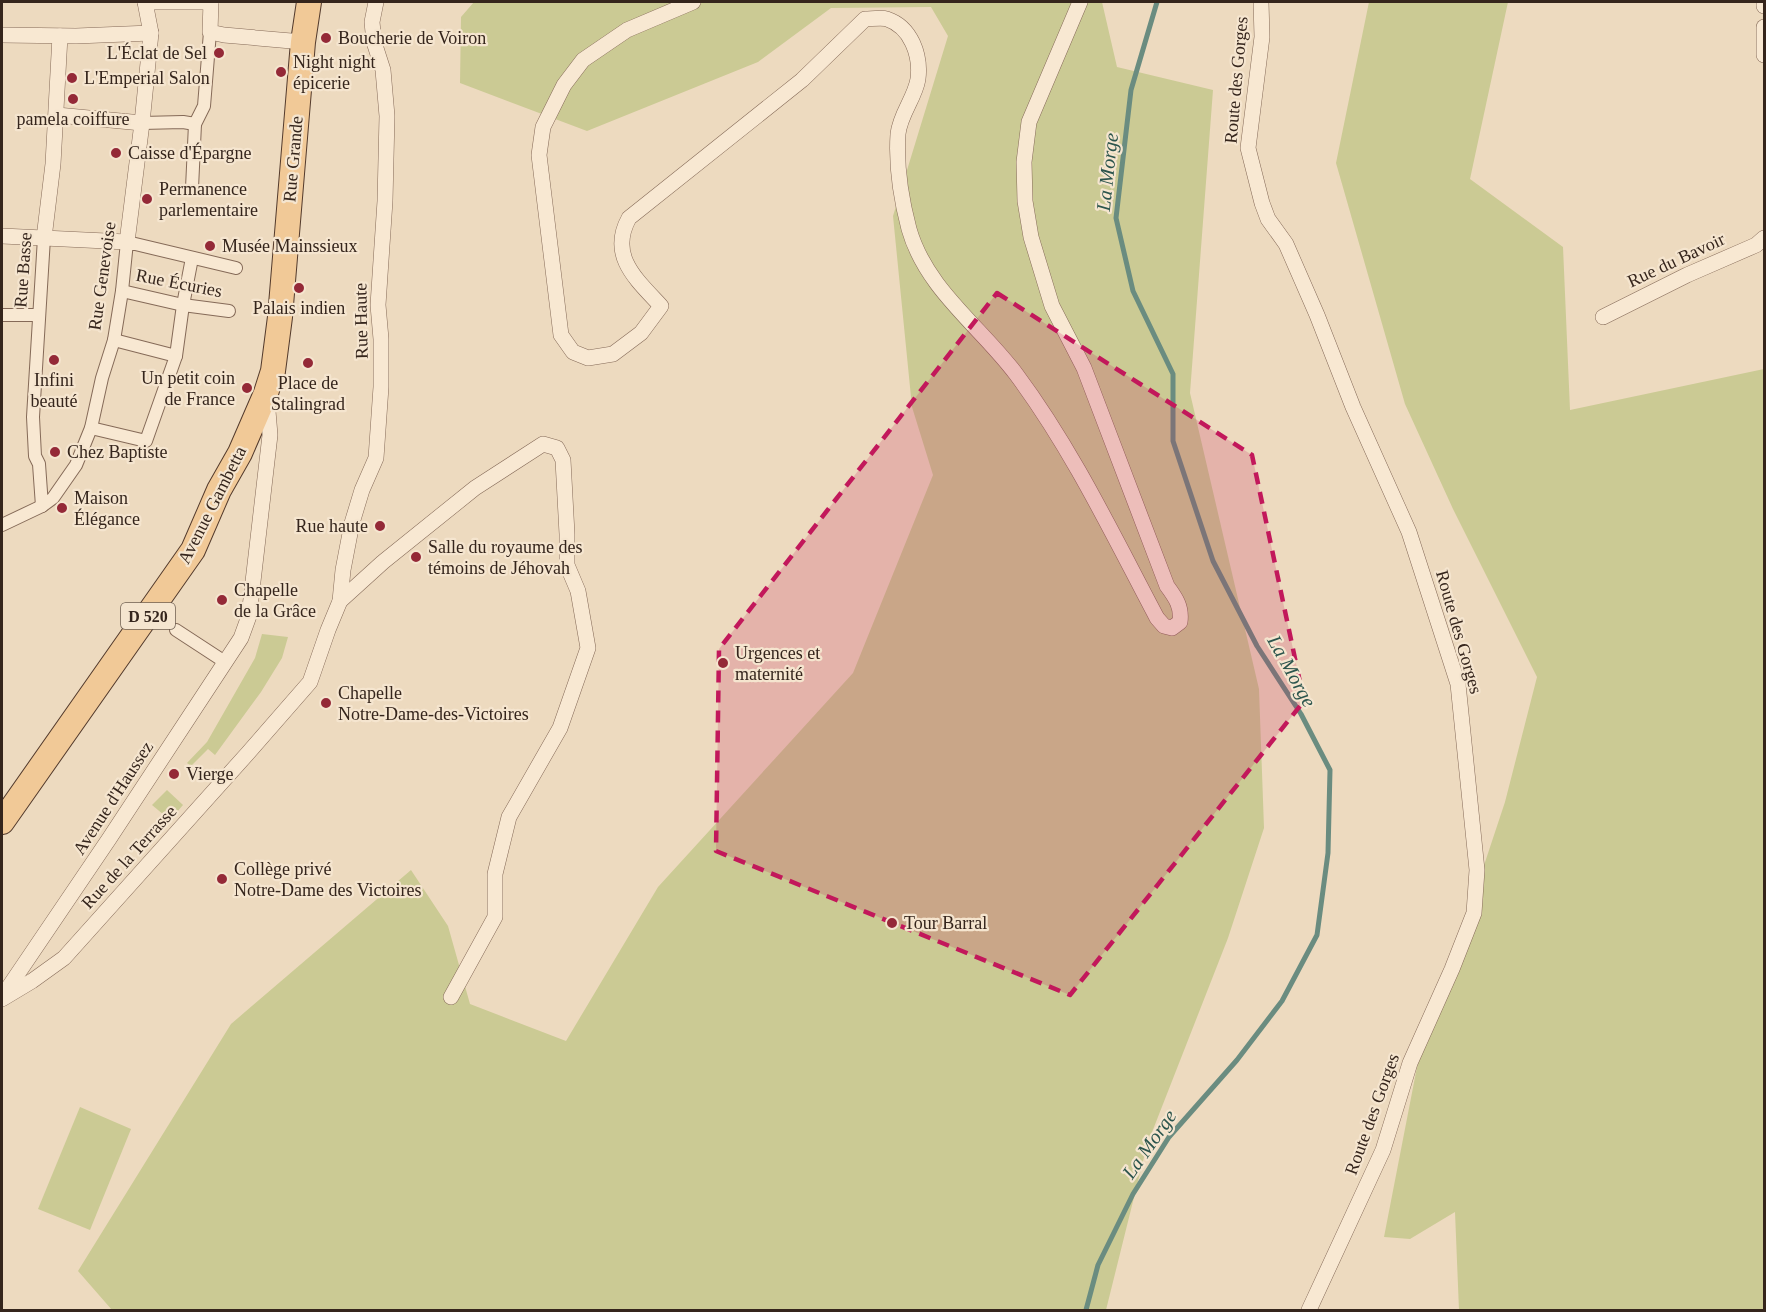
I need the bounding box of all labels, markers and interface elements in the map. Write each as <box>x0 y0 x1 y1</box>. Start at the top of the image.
street label: Route des Gorges <box>1220 16 1252 144</box>
place label: Boucherie de Voiron <box>338 28 486 48</box>
marker: Boucherie de Voiron <box>319 31 333 45</box>
place label: L'Éclat de Sel <box>107 42 207 63</box>
marker: L'Éclat de Sel <box>212 46 226 60</box>
place label: Night night épicerie <box>293 52 376 93</box>
marker: Night night épicerie <box>274 65 288 79</box>
place label: L'Emperial Salon <box>84 68 210 88</box>
marker: L'Emperial Salon <box>65 71 79 85</box>
marker: pamela coiffure <box>66 92 80 106</box>
place label: pamela coiffure <box>16 109 130 129</box>
street label: Rue Grande <box>279 115 307 203</box>
water label: La Morge <box>1092 132 1123 213</box>
place label: Caisse d'Épargne <box>128 142 251 163</box>
marker: Caisse d'Épargne <box>109 146 123 160</box>
place label: Permanence parlementaire <box>159 179 258 220</box>
marker: Permanence parlementaire <box>140 192 154 206</box>
street label: Rue Genevoise <box>84 220 120 332</box>
street label: Rue du Bavoir <box>1624 229 1728 291</box>
street label: Rue Basse <box>10 232 36 308</box>
place label: Musée Mainssieux <box>222 236 357 256</box>
marker: Musée Mainssieux <box>203 239 217 253</box>
street label: Rue Écuries <box>134 264 224 301</box>
marker: Palais indien <box>292 281 306 295</box>
street label: Rue Haute <box>350 283 372 359</box>
place label: Palais indien <box>253 298 345 318</box>
marker: Infini beauté <box>47 353 61 367</box>
marker: Place de Stalingrad <box>301 356 315 370</box>
place label: Un petit coin de France <box>141 368 235 409</box>
place label: Infini beauté <box>31 370 77 411</box>
place label: Place de Stalingrad <box>271 373 345 414</box>
marker: Un petit coin de France <box>240 381 254 395</box>
place label: Chez Baptiste <box>67 442 167 462</box>
street label: Avenue Gambetta <box>174 443 250 567</box>
marker: Chez Baptiste <box>48 445 62 459</box>
place label: Maison Élégance <box>74 488 140 529</box>
marker: Maison Élégance <box>55 501 69 515</box>
place label: Rue haute <box>296 516 368 536</box>
marker: Rue haute <box>373 519 387 533</box>
place label: Salle du royaume des témoins de Jéhovah <box>428 537 582 578</box>
marker: Salle du royaume des témoins de Jéhovah <box>409 550 423 564</box>
street label: Route des Gorges <box>1432 568 1486 696</box>
place label: Chapelle de la Grâce <box>234 580 316 621</box>
marker: Chapelle de la Grâce <box>215 593 229 607</box>
road number: D 520 <box>121 603 175 629</box>
water label: La Morge <box>1262 630 1321 711</box>
place label: Urgences et maternité <box>735 643 820 684</box>
marker: Urgences et maternité <box>716 656 730 670</box>
place label: Chapelle Notre-Dame-des-Victoires <box>338 683 529 724</box>
marker: Chapelle Notre-Dame-des-Victoires <box>319 696 333 710</box>
street label: Avenue d'Haussez <box>69 737 157 859</box>
place label: Vierge <box>186 764 234 784</box>
marker: Vierge <box>167 767 181 781</box>
street label: Rue de la Terrasse <box>77 801 181 913</box>
place label: Collège privé Notre-Dame des Victoires <box>234 859 422 900</box>
marker: Collège privé Notre-Dame des Victoires <box>215 872 229 886</box>
place label: Tour Barral <box>904 913 987 933</box>
marker: Tour Barral <box>885 916 899 930</box>
street label: Route des Gorges <box>1341 1051 1403 1177</box>
water label: La Morge <box>1117 1105 1181 1184</box>

